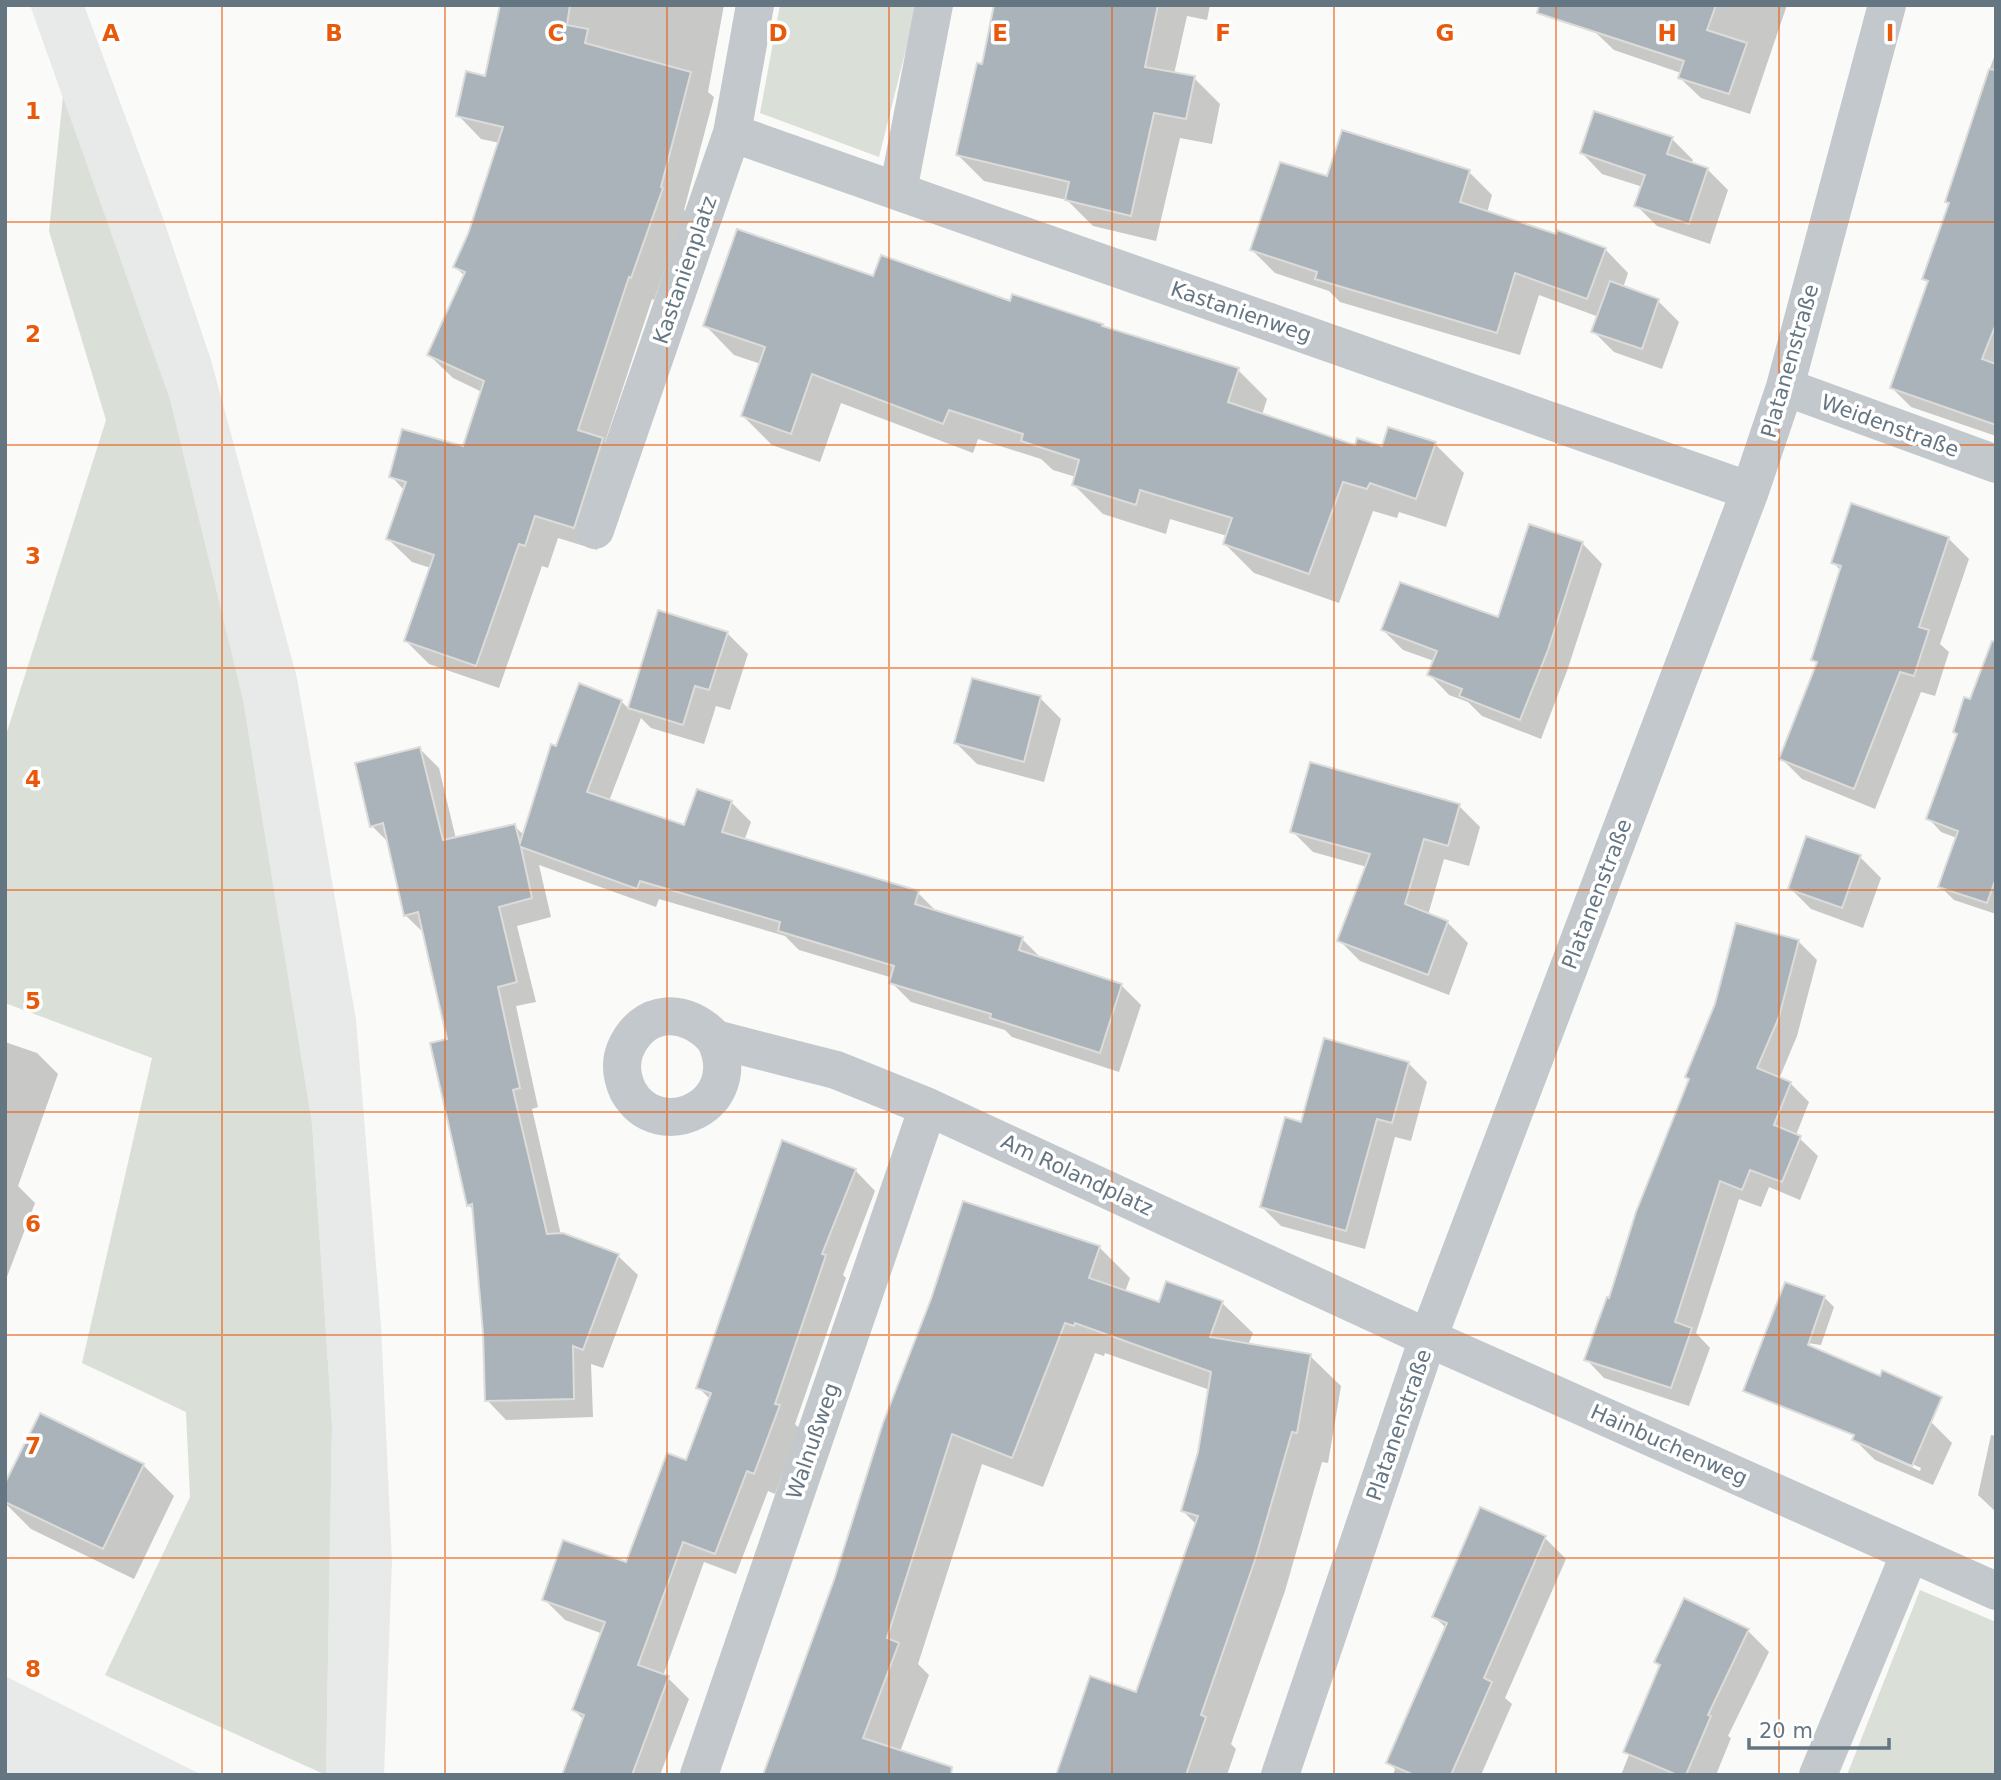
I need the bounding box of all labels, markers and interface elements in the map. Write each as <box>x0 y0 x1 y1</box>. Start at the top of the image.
text: A <box>102 20 120 46</box>
text: B <box>325 20 343 46</box>
text: C <box>548 20 564 46</box>
text: D <box>768 20 788 46</box>
text: E <box>992 20 1008 46</box>
text: F <box>1215 20 1231 46</box>
text: G <box>1436 20 1454 46</box>
text: H <box>1657 20 1677 46</box>
text: I <box>1886 20 1894 46</box>
text: 1 <box>25 98 41 124</box>
street label: Kastanienplatz <box>648 193 722 347</box>
street label: Kastanienweg <box>1168 277 1314 347</box>
street label: Platanenstraße <box>1757 281 1823 441</box>
text: 2 <box>25 321 41 347</box>
street label: Weidenstraße <box>1818 390 1962 462</box>
text: 3 <box>25 543 41 569</box>
text: 4 <box>25 766 41 792</box>
street label: Platanenstraße <box>1557 816 1637 972</box>
text: 5 <box>25 988 41 1014</box>
street label: Am Rolandplatz <box>997 1129 1157 1221</box>
text: 6 <box>25 1211 41 1237</box>
street label: Platanenstraße <box>1362 1346 1436 1504</box>
street label: Walnußweg <box>782 1380 844 1502</box>
street label: Hainbuchenweg <box>1587 1400 1751 1490</box>
text: 7 <box>25 1433 41 1459</box>
text: 8 <box>25 1656 41 1682</box>
scale bar <box>1749 1706 1889 1750</box>
text: 20 m <box>1759 1719 1813 1743</box>

